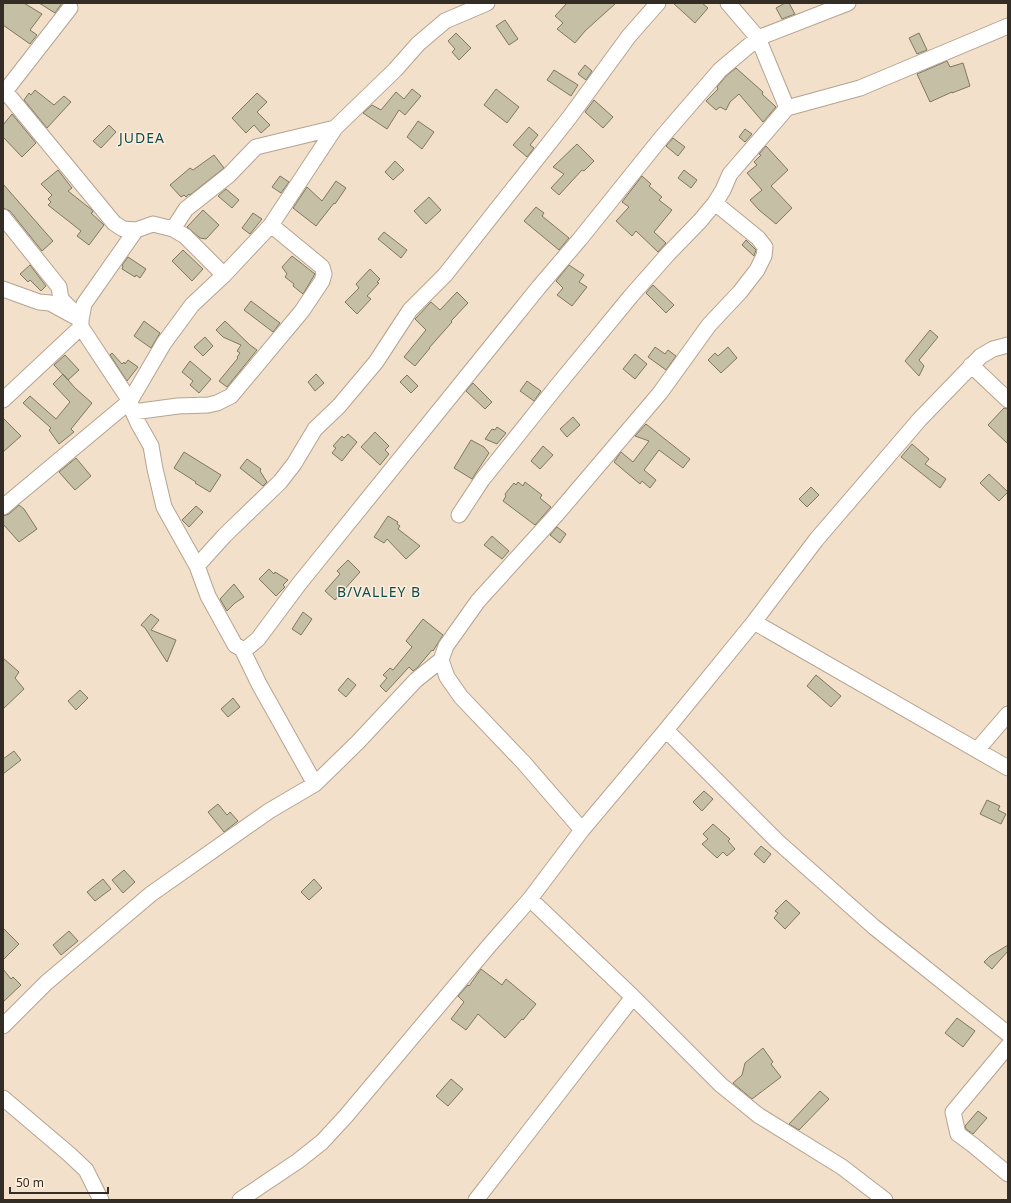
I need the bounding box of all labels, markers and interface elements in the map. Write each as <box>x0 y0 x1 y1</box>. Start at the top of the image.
district label: JUDEA <box>117 128 165 147</box>
district label: B/VALLEY B <box>337 582 421 601</box>
scale bar <box>10 1169 108 1195</box>
text: 50 m <box>16 1174 44 1191</box>

